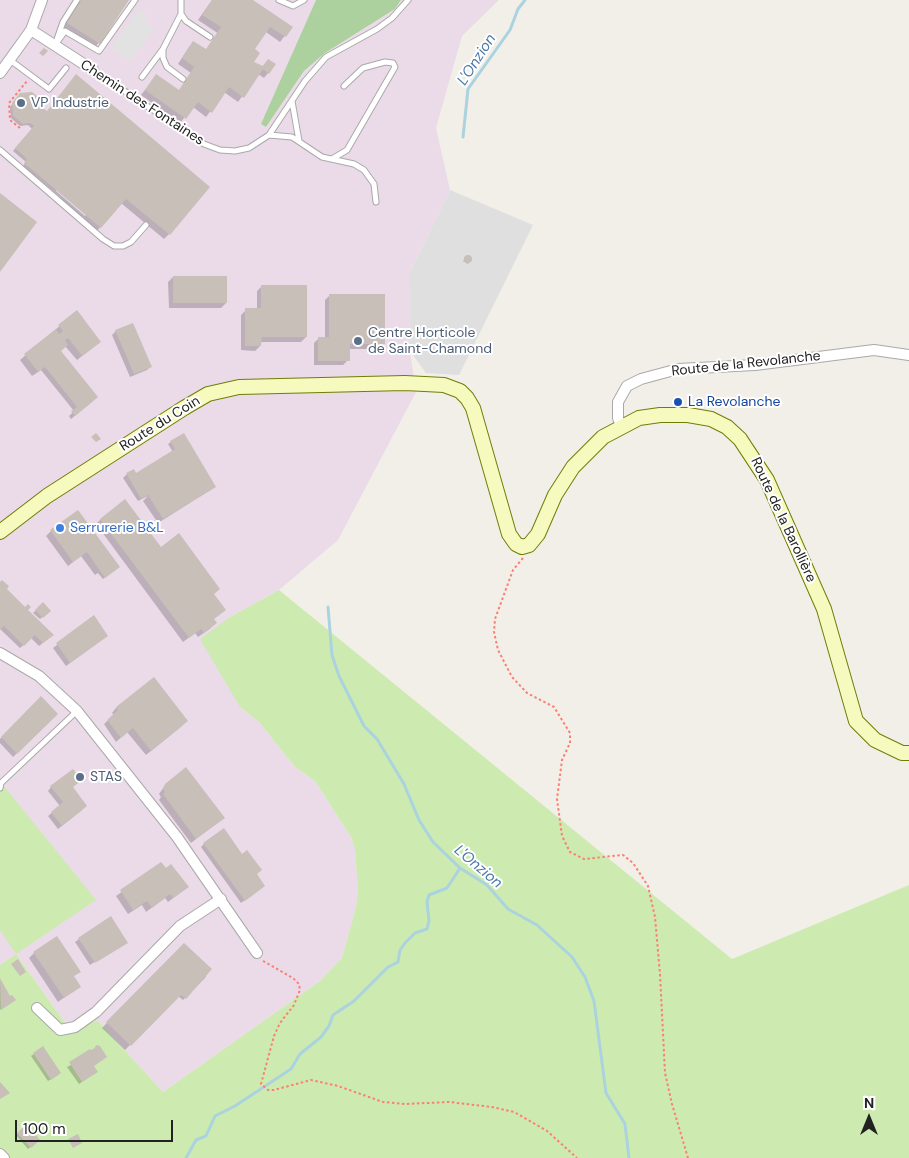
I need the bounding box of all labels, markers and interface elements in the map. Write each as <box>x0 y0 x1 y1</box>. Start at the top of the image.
water label: L'Onzion <box>454 31 500 89</box>
street label: Chemin des Fontaines <box>77 57 207 149</box>
place label: VP Industrie <box>31 95 109 111</box>
marker: VP Industrie <box>15 97 27 109</box>
place label: Centre Horticole de Saint-Chamond <box>368 325 492 358</box>
marker: Centre Horticole de Saint-Chamond <box>352 335 364 347</box>
street label: Route de la Revolanche <box>671 348 821 380</box>
street label: Route du Coin <box>117 393 203 455</box>
place label: La Revolanche <box>688 394 780 410</box>
marker: La Revolanche <box>672 396 684 408</box>
street label: Route de la Barollière <box>747 455 819 585</box>
place label: Serrurerie B&L <box>70 520 164 536</box>
marker: Serrurerie B&L <box>54 522 66 534</box>
place label: STAS <box>90 769 122 785</box>
marker: STAS <box>74 771 86 783</box>
water label: L'Onzion <box>450 842 506 892</box>
north arrow <box>844 1093 894 1143</box>
text: N <box>864 1094 874 1112</box>
scale bar <box>18 1110 175 1142</box>
text: 100 m <box>23 1119 66 1139</box>

